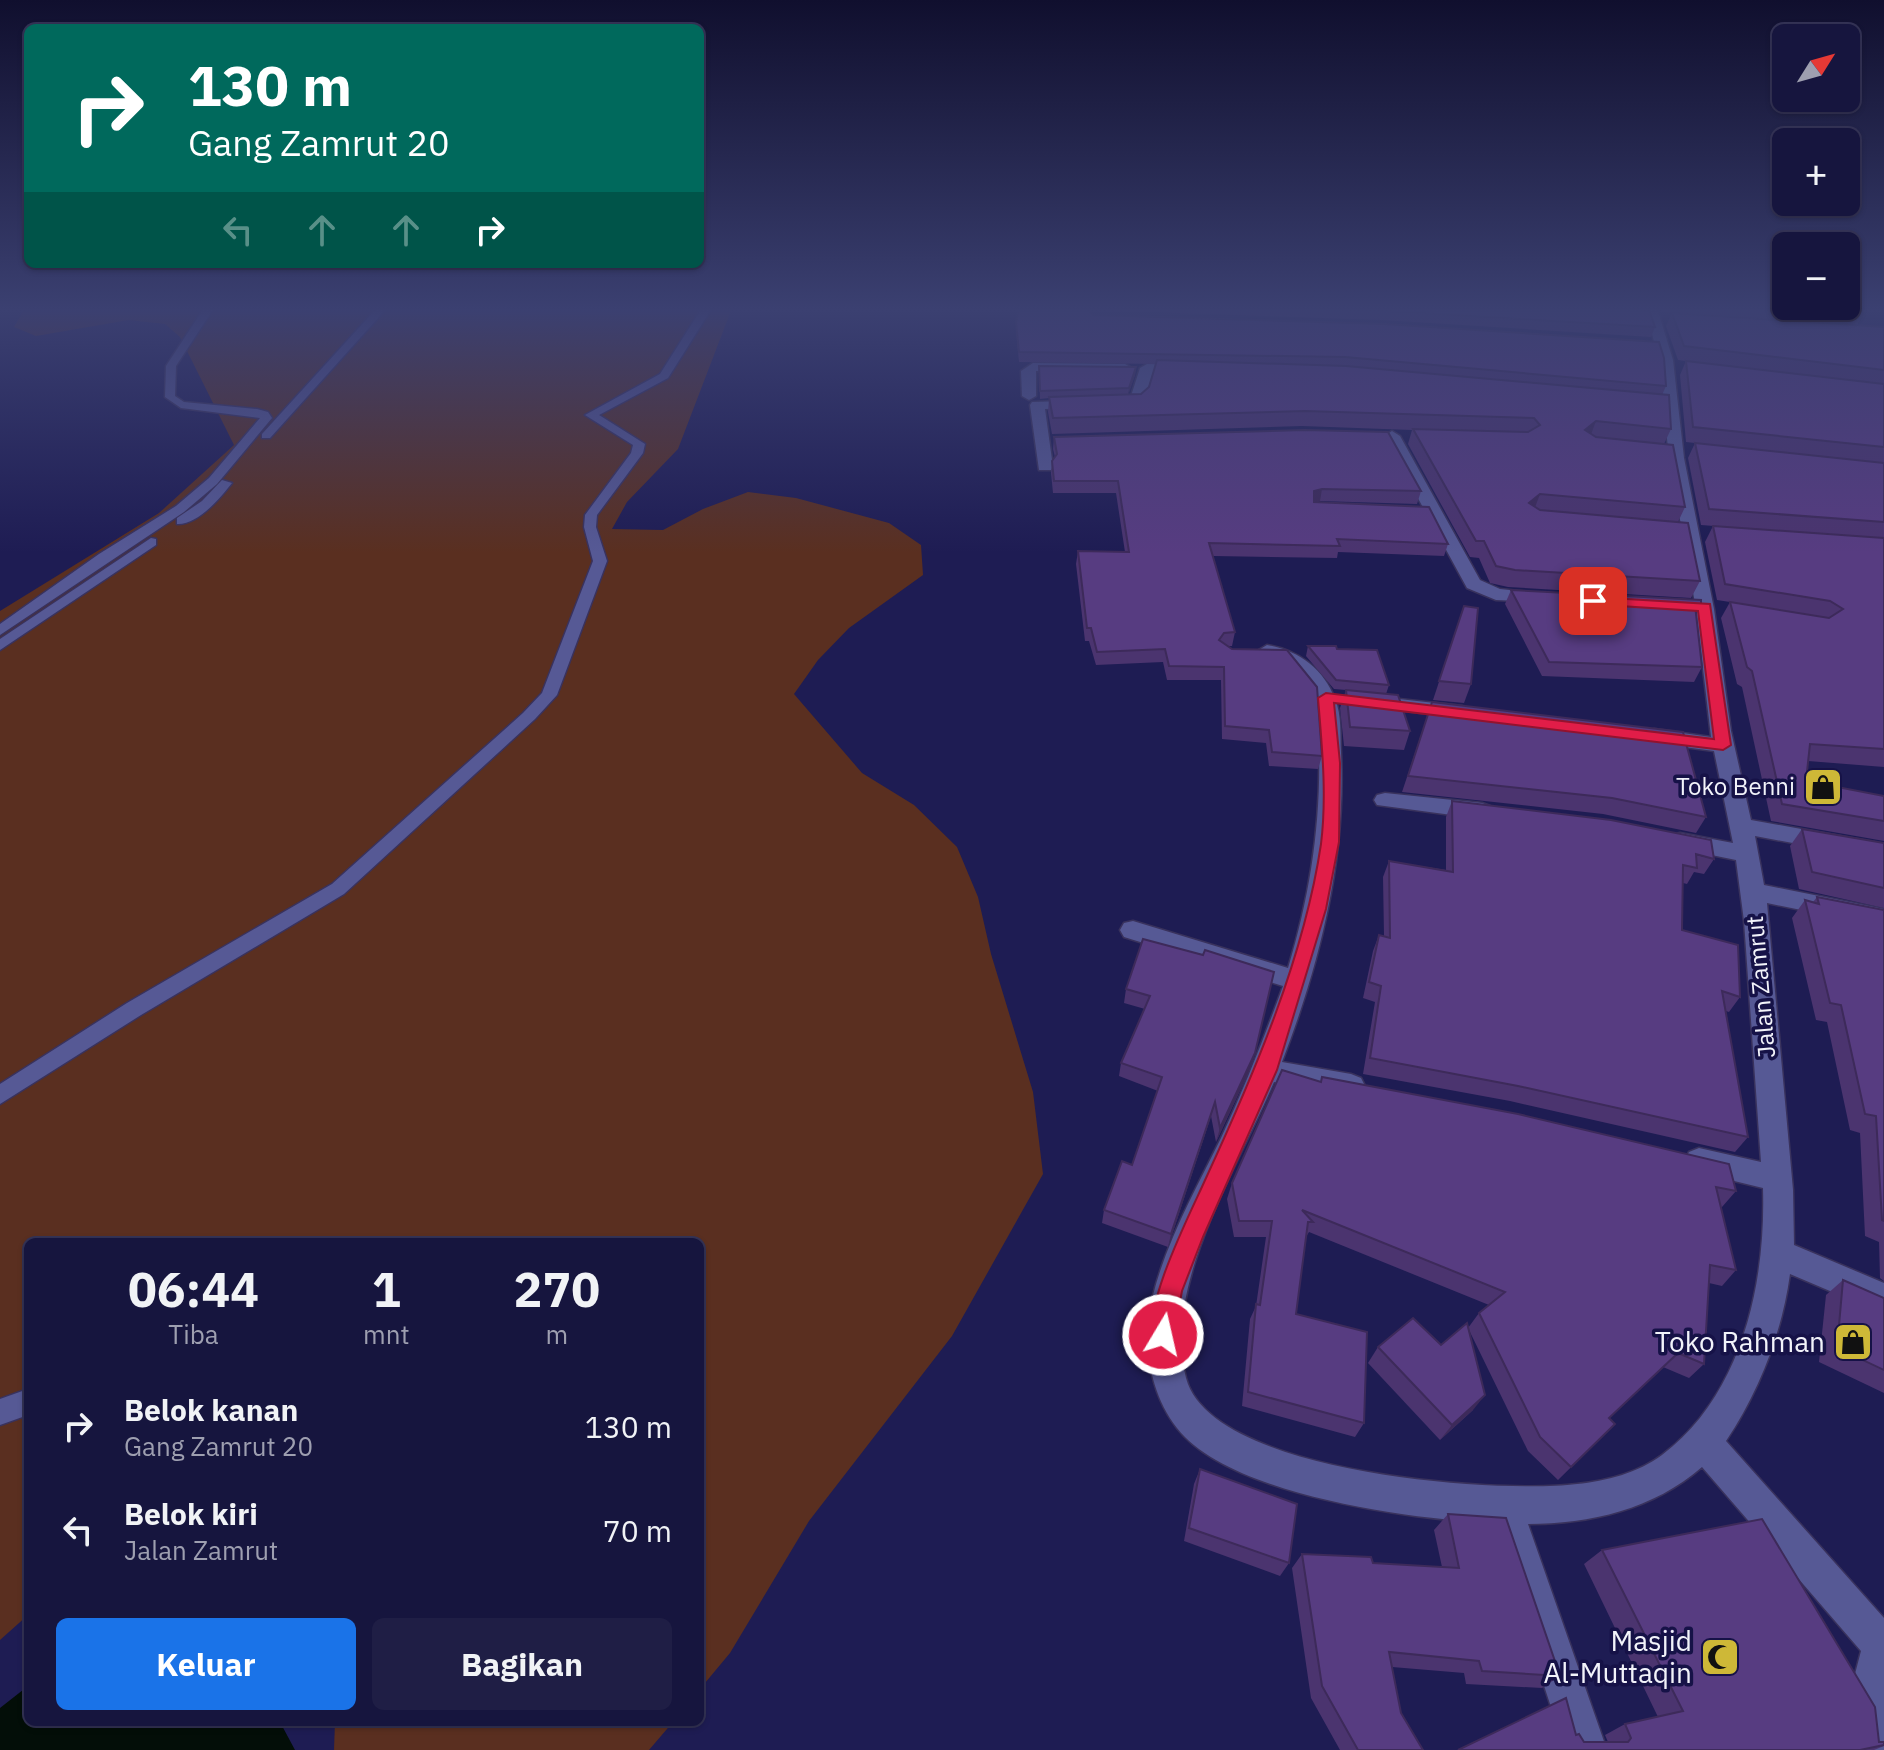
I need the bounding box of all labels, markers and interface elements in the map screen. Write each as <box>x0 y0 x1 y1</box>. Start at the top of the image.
north arrow <box>1772 24 1860 112</box>
map controls <box>1772 24 1860 320</box>
text: 130 m <box>188 49 352 121</box>
icon: right <box>56 56 160 160</box>
text: Gang Zamrut 20 <box>188 119 450 166</box>
button: + <box>1772 128 1860 216</box>
icon: left <box>216 208 260 252</box>
icon: ahead <box>300 208 344 252</box>
icon: ahead <box>384 208 428 252</box>
icon: right <box>468 208 512 252</box>
button: − <box>1772 232 1860 320</box>
pin <box>1559 567 1627 635</box>
icon: arrive <box>1571 579 1615 623</box>
shop icon: Toko Benni <box>1802 766 1844 808</box>
place label: Toko Benni <box>1676 770 1795 802</box>
street label: Jalan Zamrut <box>1738 915 1782 1059</box>
text: 06:44 <box>128 1258 259 1320</box>
text: 1 <box>372 1258 401 1320</box>
text: 270 <box>514 1258 600 1320</box>
position arrow <box>1121 1293 1205 1377</box>
text: Tiba <box>168 1317 219 1351</box>
text: mnt <box>363 1317 410 1351</box>
text: m <box>545 1317 568 1351</box>
shop icon: Toko Rahman <box>1832 1321 1874 1363</box>
place label: Toko Rahman <box>1655 1323 1825 1360</box>
text: Belok kanan <box>124 1390 298 1429</box>
icon: right <box>56 1404 100 1448</box>
text: 130 m <box>585 1407 672 1446</box>
text: Gang Zamrut 20 <box>124 1429 313 1463</box>
text: Belok kiri <box>124 1494 258 1533</box>
icon: left <box>56 1508 100 1552</box>
text: 70 m <box>603 1511 672 1550</box>
text: Jalan Zamrut <box>124 1533 278 1567</box>
button: Keluar <box>56 1618 356 1710</box>
button: Bagikan <box>372 1618 672 1710</box>
place label: Masjid Al-Muttaqin <box>1543 1622 1692 1691</box>
mosque icon: Masjid Al-Muttaqin <box>1699 1636 1741 1678</box>

